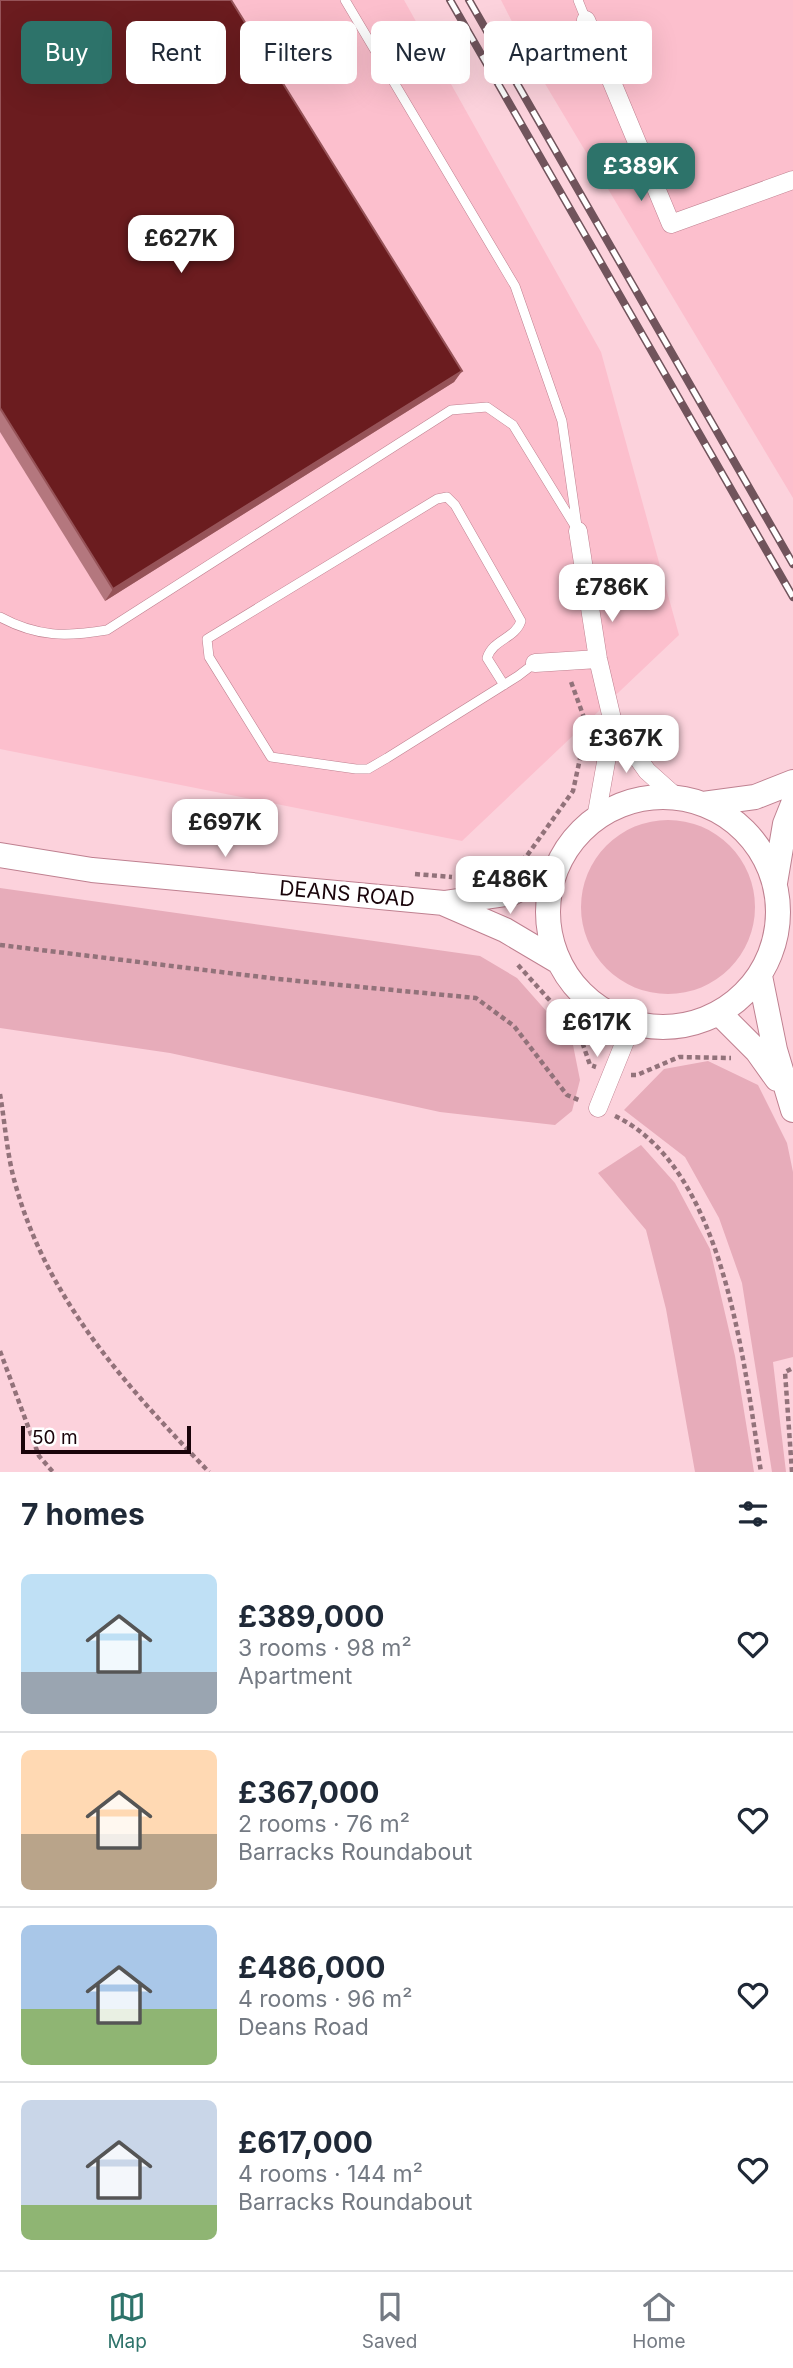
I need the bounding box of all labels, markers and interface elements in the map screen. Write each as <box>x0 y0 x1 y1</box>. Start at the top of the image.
chip: Buy <box>21 21 112 84</box>
chip: Rent <box>126 21 226 84</box>
chip: Filters <box>240 21 357 84</box>
chip: New <box>371 21 470 84</box>
chip: Apartment <box>484 21 652 84</box>
pin: £389K <box>592 144 690 203</box>
text: £389K <box>603 152 679 180</box>
pin: £627K <box>132 216 230 275</box>
text: £627K <box>144 224 218 252</box>
pin: £786K <box>563 564 661 624</box>
text: £786K <box>575 573 649 601</box>
pin: £367K <box>577 716 675 775</box>
text: £367K <box>589 724 663 752</box>
pin: £697K <box>176 800 274 859</box>
text: £697K <box>188 808 262 836</box>
pin: £486K <box>461 856 559 916</box>
text: £486K <box>472 865 548 893</box>
street label: DEANS ROAD <box>278 875 416 912</box>
pin: £617K <box>548 1000 646 1059</box>
text: £617K <box>562 1008 632 1036</box>
scale bar <box>21 1423 191 1455</box>
text: 50 m <box>32 1426 78 1449</box>
icon: filters <box>734 1495 772 1533</box>
text: 7 homes <box>21 1496 145 1532</box>
text: £389,000 <box>238 1598 384 1634</box>
icon: home <box>77 1602 161 1686</box>
icon: heart <box>734 1625 772 1663</box>
text: 3 rooms · 98 m² <box>238 1634 412 1662</box>
text: Apartment <box>238 1662 352 1690</box>
text: £367,000 <box>238 1774 380 1810</box>
icon: home <box>77 1778 161 1862</box>
icon: heart <box>734 1801 772 1839</box>
text: 2 rooms · 76 m² <box>238 1810 410 1838</box>
text: Barracks Roundabout <box>238 1838 472 1866</box>
text: £486,000 <box>238 1949 385 1985</box>
icon: home <box>77 1953 161 2037</box>
icon: heart <box>734 1976 772 2014</box>
text: 4 rooms · 96 m² <box>238 1985 412 2013</box>
text: Deans Road <box>238 2013 369 2041</box>
text: £617,000 <box>238 2124 373 2160</box>
icon: home <box>77 2128 161 2212</box>
icon: heart <box>734 2151 772 2189</box>
text: 4 rooms · 144 m² <box>238 2160 423 2188</box>
text: Barracks Roundabout <box>238 2188 472 2216</box>
tab: Map <box>107 2288 147 2353</box>
tab: Saved <box>362 2288 417 2353</box>
tab: Home <box>632 2288 686 2353</box>

